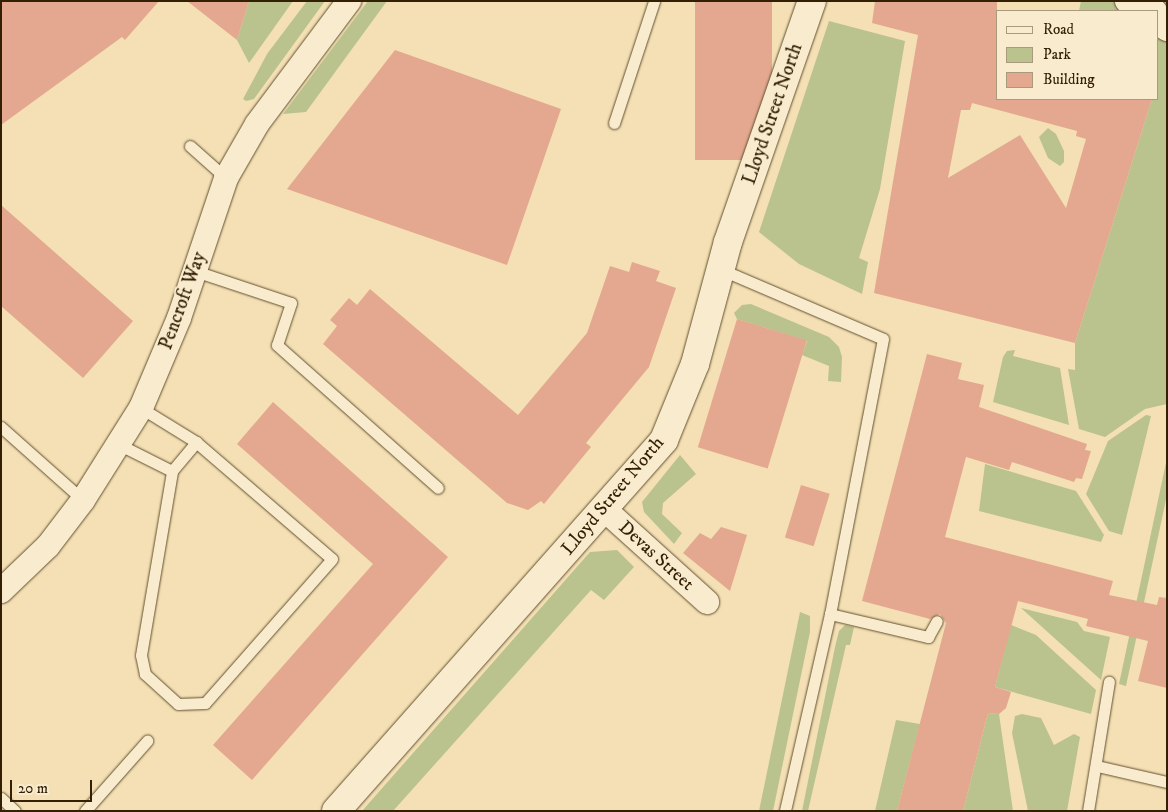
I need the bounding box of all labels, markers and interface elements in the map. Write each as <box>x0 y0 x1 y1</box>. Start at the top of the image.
legend <box>996 10 1158 100</box>
text: Road <box>1043 20 1074 39</box>
street label: Lloyd Street North <box>738 40 808 188</box>
text: Park <box>1043 45 1071 64</box>
text: Building <box>1043 70 1095 89</box>
street label: Pencroft Way <box>155 249 211 353</box>
street label: Lloyd Street North <box>557 432 669 560</box>
street label: Devas Street <box>614 516 698 596</box>
scale bar <box>12 770 95 802</box>
text: 20 m <box>18 779 48 798</box>

